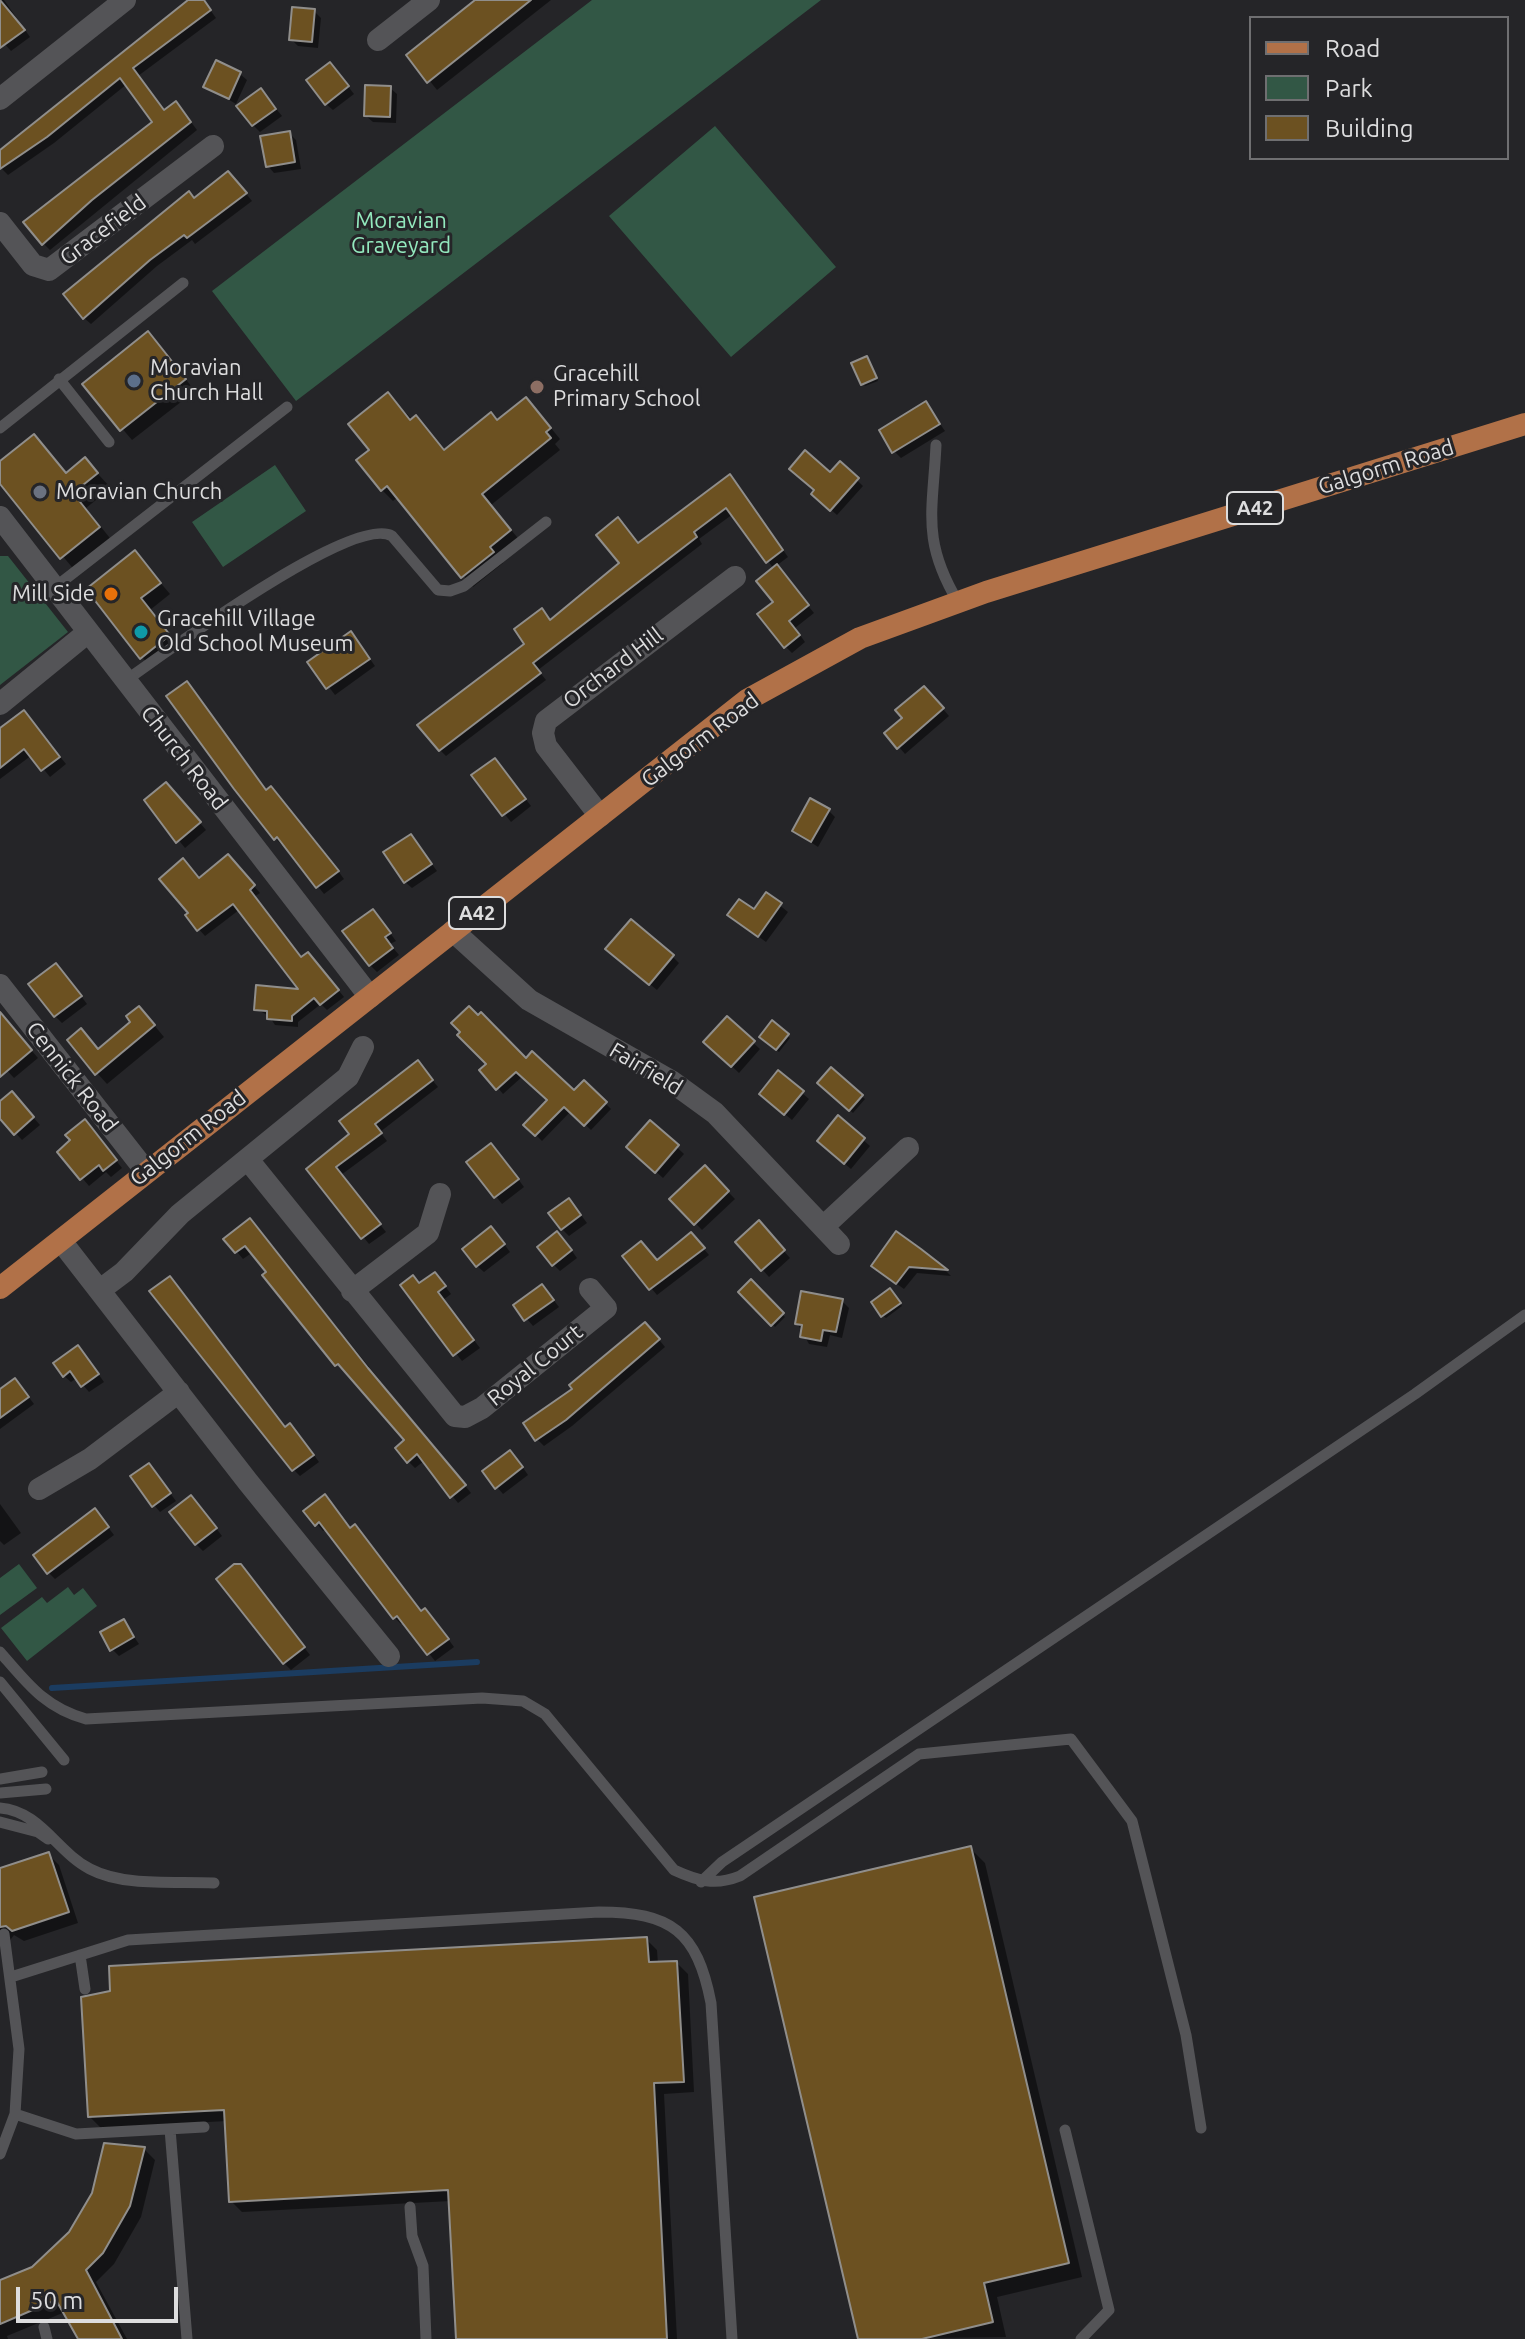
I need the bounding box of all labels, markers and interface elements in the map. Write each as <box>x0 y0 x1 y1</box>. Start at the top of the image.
legend <box>1249 16 1509 160</box>
text: Road <box>1325 35 1380 62</box>
text: Park <box>1325 75 1373 102</box>
text: Building <box>1325 115 1413 142</box>
street label: Gracefield <box>55 189 151 271</box>
park label: Moravian Graveyard <box>351 208 451 260</box>
place label: Moravian Church Hall <box>150 355 263 406</box>
place label: Gracehill Primary School <box>553 361 700 412</box>
marker: Moravian Church Hall <box>125 372 143 390</box>
marker: Gracehill Primary School <box>528 378 546 396</box>
street label: Galgorm Road <box>1315 434 1457 500</box>
place label: Moravian Church <box>56 479 222 505</box>
marker: Moravian Church <box>31 483 49 501</box>
road number: A42 <box>1227 492 1283 524</box>
place label: Mill Side <box>12 581 95 607</box>
marker: Mill Side <box>102 585 120 603</box>
place label: Gracehill Village Old School Museum <box>157 606 354 658</box>
street label: Orchard Hill <box>558 622 668 714</box>
marker: Gracehill Village Old School Museum <box>132 623 150 641</box>
street label: Galgorm Road <box>636 687 764 793</box>
street label: Church Road <box>135 700 233 816</box>
road number: A42 <box>449 897 505 929</box>
street label: Cennick Road <box>21 1016 123 1138</box>
street label: Fairfield <box>605 1037 687 1101</box>
street label: Galgorm Road <box>125 1084 251 1192</box>
street label: Royal Court <box>482 1319 588 1411</box>
scale bar <box>20 2271 182 2321</box>
text: 50 m <box>30 2287 83 2314</box>

